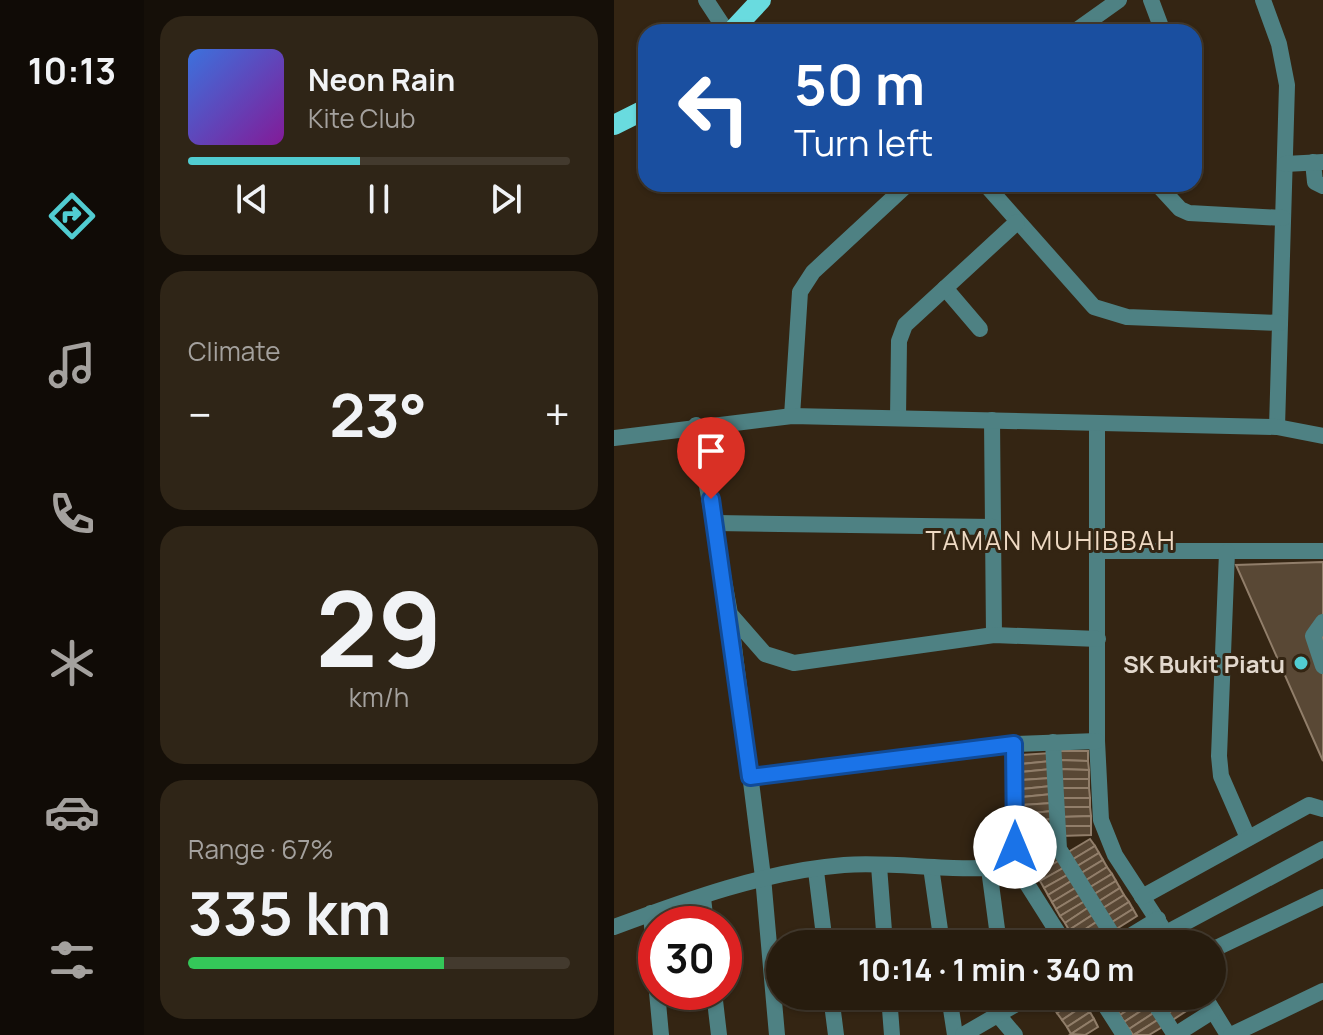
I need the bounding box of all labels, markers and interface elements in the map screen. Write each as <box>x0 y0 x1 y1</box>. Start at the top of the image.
text: 50 m <box>794 45 925 122</box>
text: 10:13 <box>28 46 116 95</box>
icon: left <box>662 56 766 160</box>
text: Neon Rain <box>308 59 455 100</box>
text: Kite Club <box>308 100 415 136</box>
text: Turn left <box>794 118 933 167</box>
icon: previous <box>230 177 274 221</box>
icon: pause <box>357 177 401 221</box>
icon: next <box>484 177 528 221</box>
icon: directions <box>44 188 100 244</box>
text: Climate <box>188 333 280 369</box>
icon: music <box>44 337 100 393</box>
text: 23° <box>329 373 427 455</box>
text: − <box>188 384 212 444</box>
text: + <box>545 384 570 444</box>
pin <box>677 417 745 499</box>
icon: arrive <box>689 429 733 473</box>
icon: phone <box>44 486 100 542</box>
district label: TAMAN MUHIBBAH <box>926 522 1176 558</box>
text: 29 <box>316 556 442 698</box>
icon: climate <box>44 635 100 691</box>
place label: SK Bukit Piatu <box>1123 647 1285 680</box>
marker: SK Bukit Piatu <box>1292 654 1310 672</box>
text: km/h <box>349 679 409 715</box>
icon: car <box>44 784 100 840</box>
position arrow <box>973 805 1057 889</box>
text: Range · 67% <box>188 831 334 867</box>
text: 335 km <box>188 871 391 953</box>
speed limit sign: 30 <box>638 906 742 1010</box>
icon: filters <box>44 932 100 988</box>
text: 10:14 · 1 min · 340 m <box>858 949 1134 990</box>

